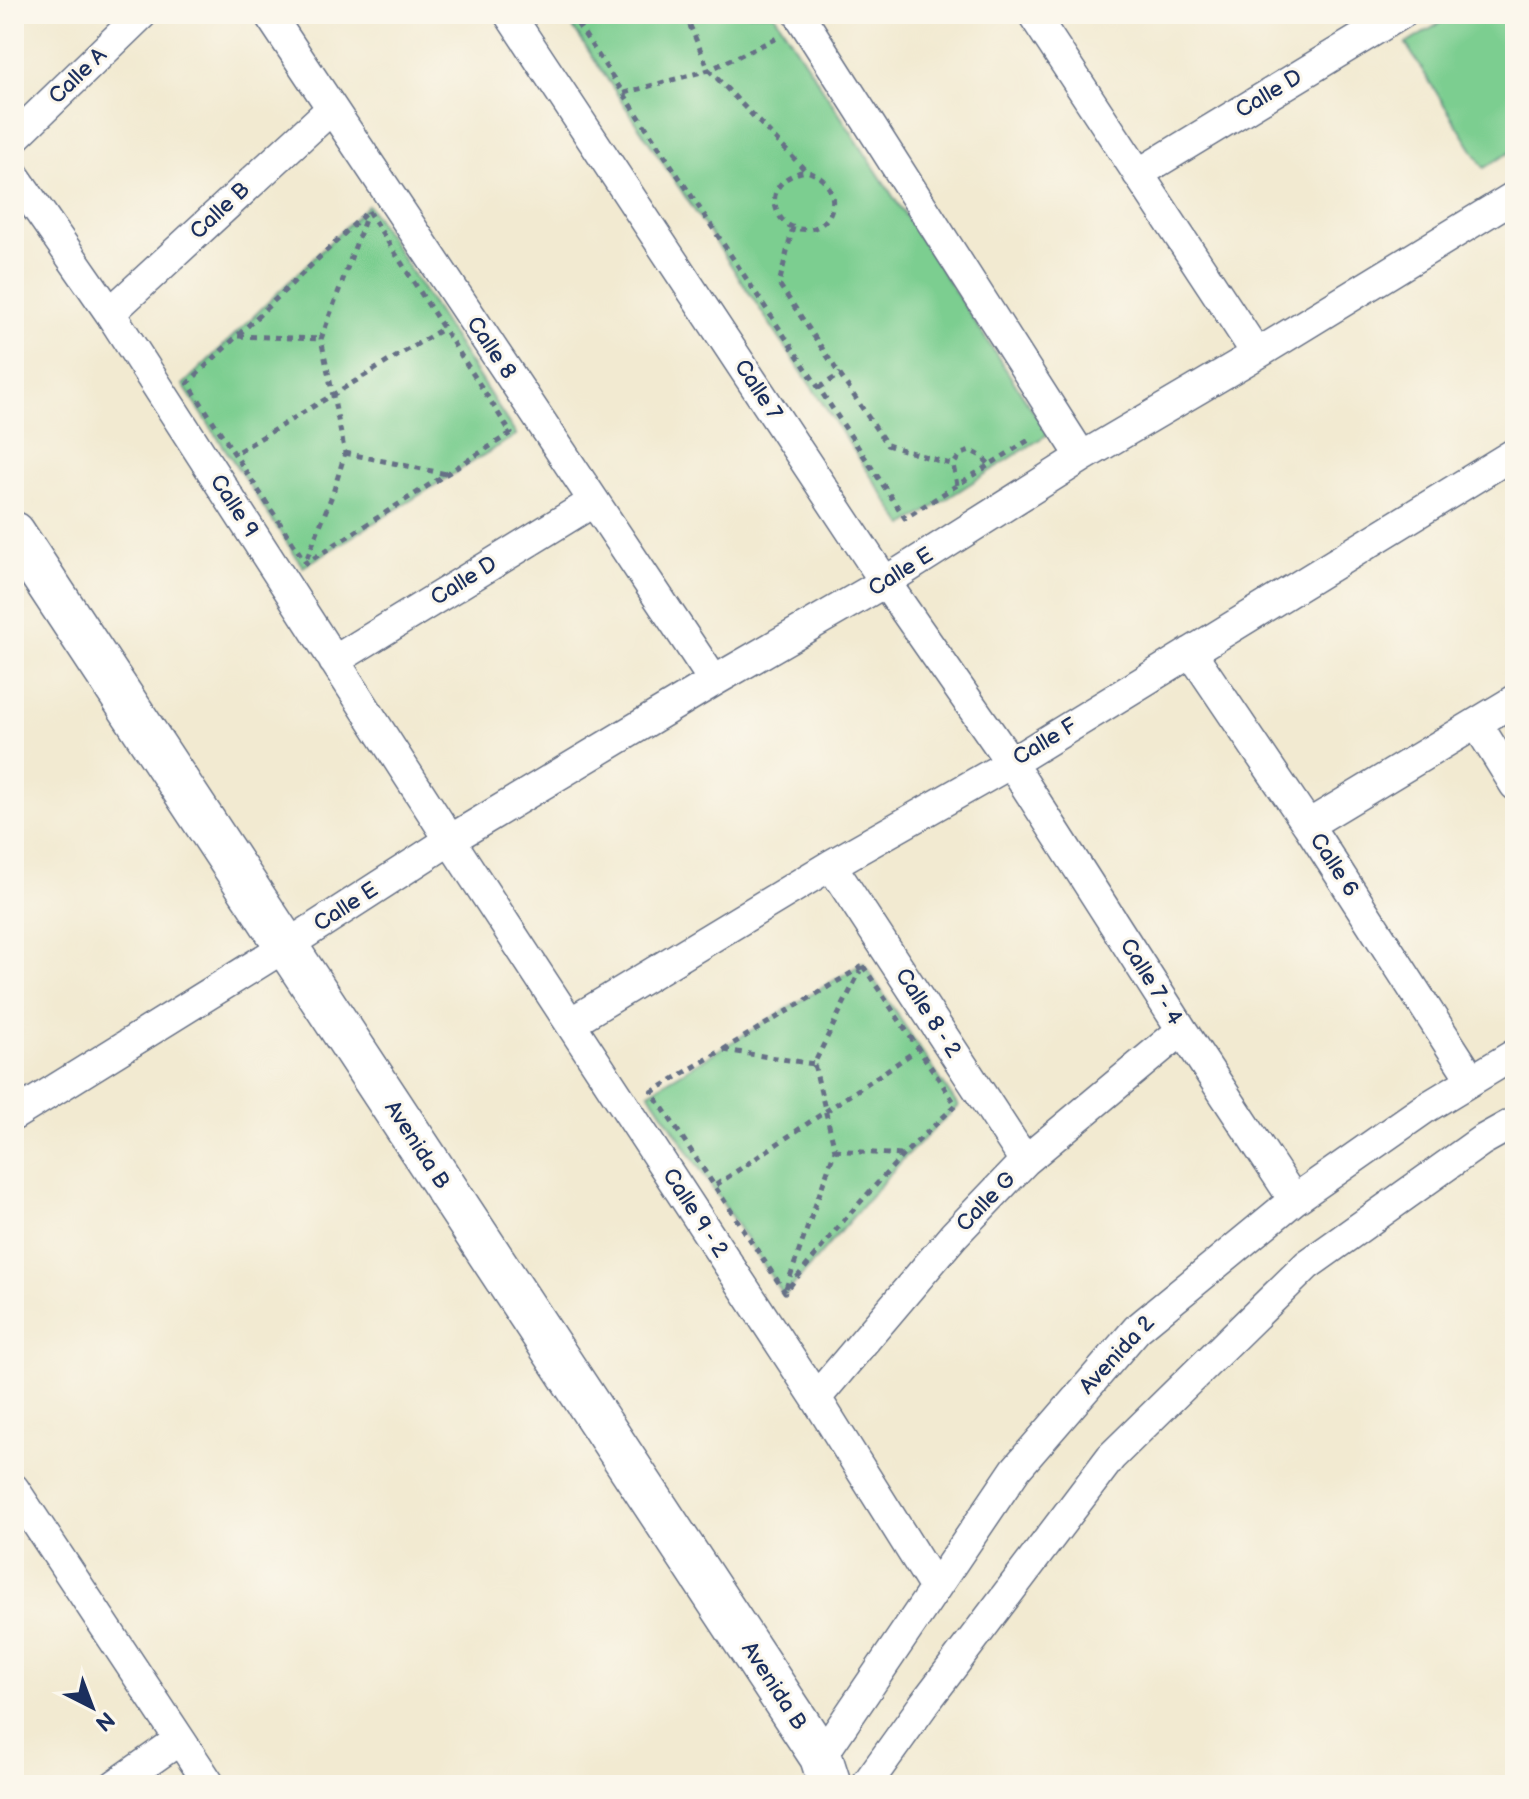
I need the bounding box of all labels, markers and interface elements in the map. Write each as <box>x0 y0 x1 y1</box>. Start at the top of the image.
street label: Calle A <box>43 42 113 110</box>
street label: Calle D <box>1231 64 1307 124</box>
street label: Calle B <box>185 177 255 245</box>
street label: Calle 8 <box>460 312 522 384</box>
street label: Calle 7 <box>728 355 788 425</box>
street label: Calle 9 <box>204 470 264 542</box>
street label: Calle E <box>864 542 938 602</box>
street label: Calle D <box>426 550 502 612</box>
street label: Calle F <box>1008 712 1083 772</box>
street label: Calle 6 <box>1304 828 1364 902</box>
street label: Calle E <box>309 876 383 938</box>
street label: Calle 7 - 4 <box>1114 934 1189 1031</box>
street label: Calle 8 - 2 <box>889 963 967 1063</box>
street label: Avenida B <box>378 1096 456 1194</box>
street label: Calle 9 - 2 <box>656 1163 734 1263</box>
street label: Calle G <box>951 1166 1021 1238</box>
street label: Avenida 2 <box>1074 1310 1160 1400</box>
street label: Avenida B <box>735 1637 813 1735</box>
north arrow <box>52 1667 132 1747</box>
text: N <box>89 1705 120 1736</box>

